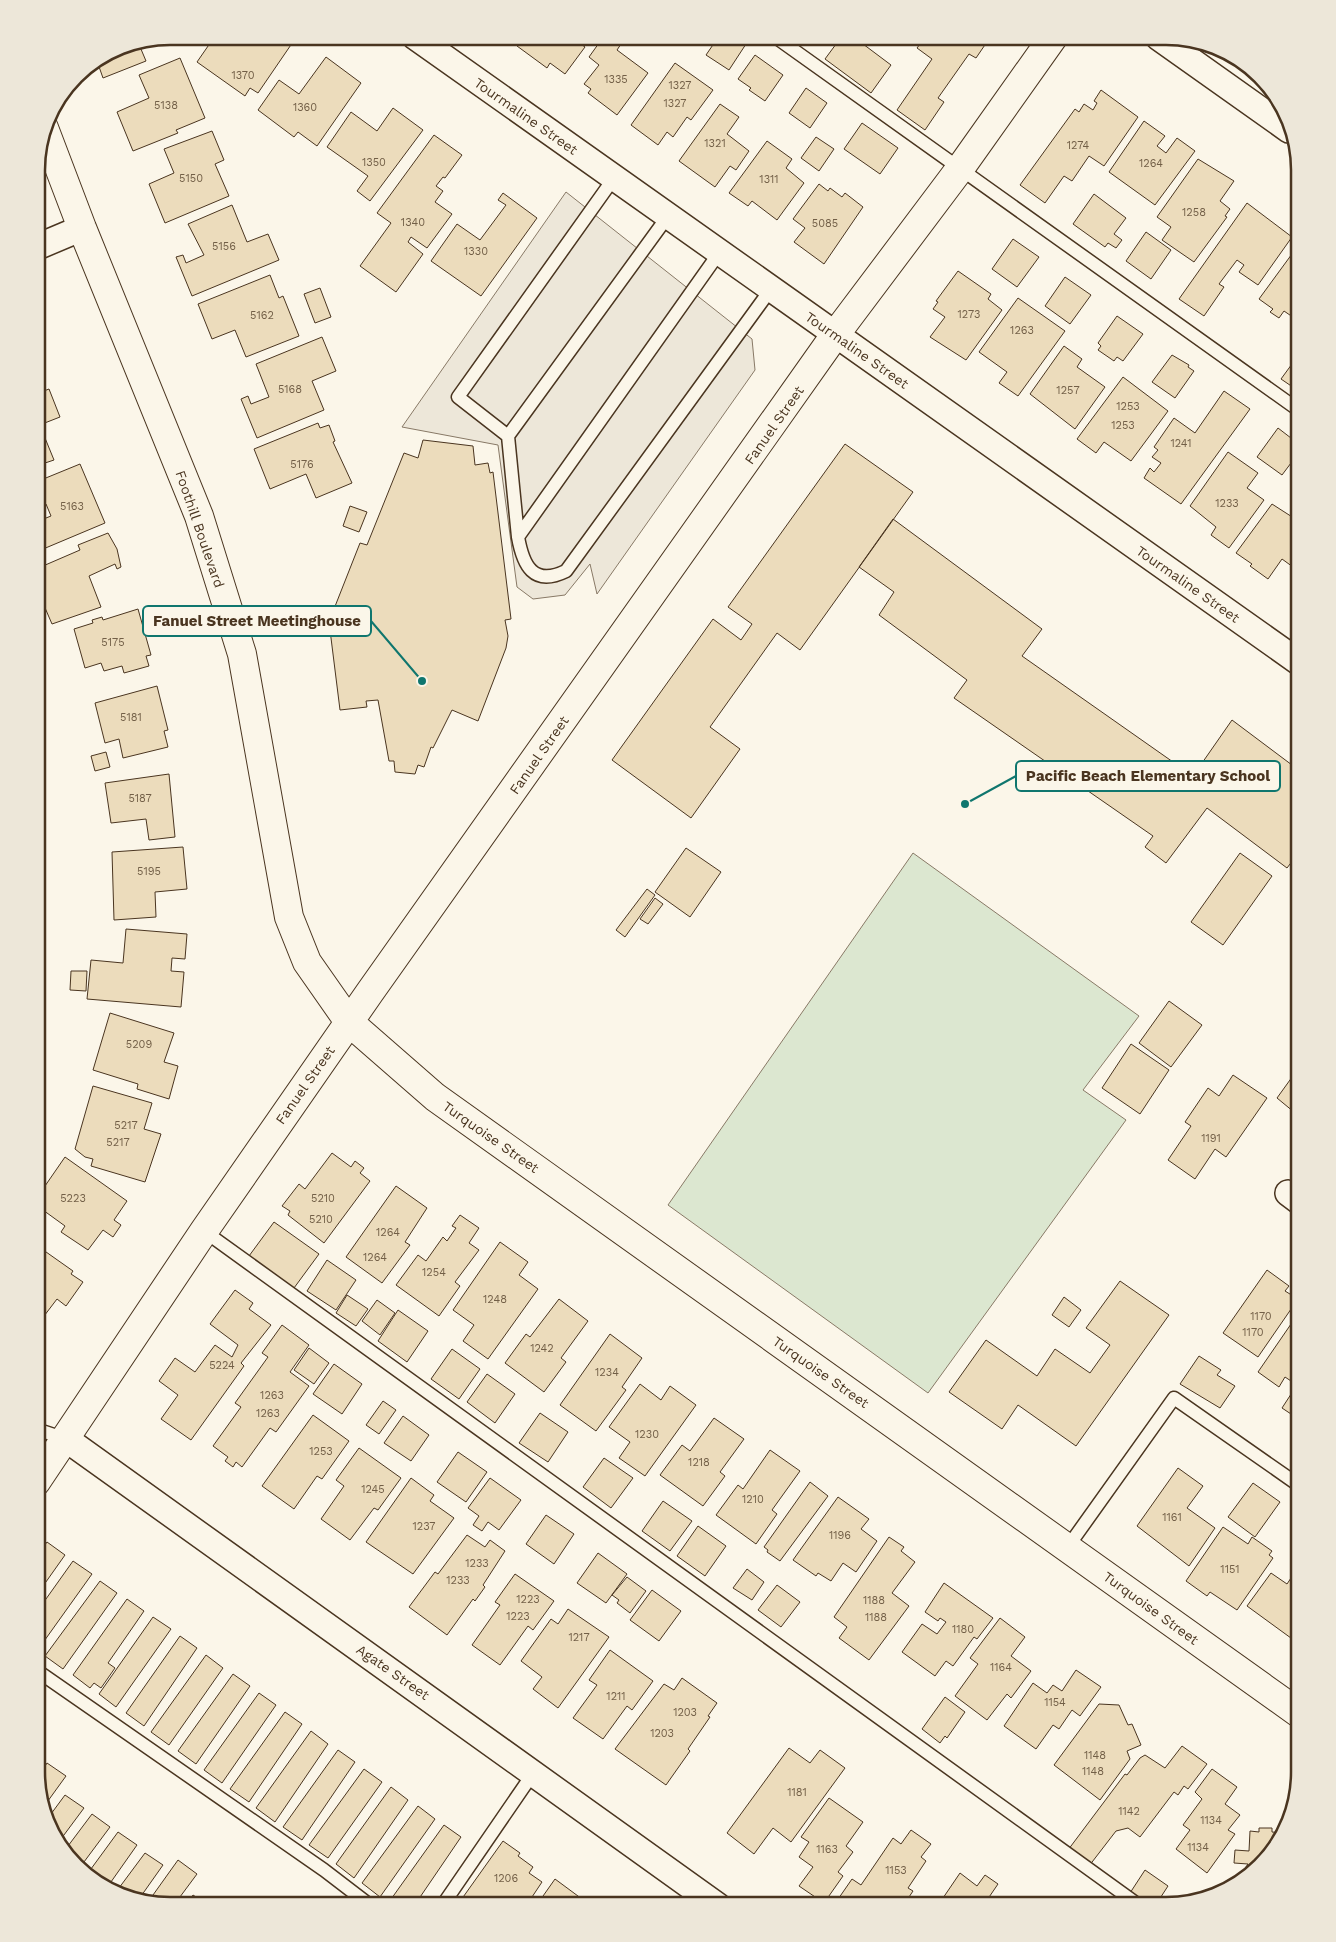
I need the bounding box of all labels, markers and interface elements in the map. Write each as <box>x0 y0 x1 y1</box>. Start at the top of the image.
house number: 1370 <box>231 69 255 82</box>
house number: 1335 <box>604 73 628 86</box>
street label: Tourmaline Street <box>471 74 581 158</box>
house number: 1327 <box>668 79 692 92</box>
house number: 1327 <box>663 97 687 110</box>
house number: 5138 <box>154 99 178 112</box>
house number: 1360 <box>293 101 317 114</box>
house number: 1321 <box>704 137 726 150</box>
house number: 1274 <box>1067 139 1090 152</box>
house number: 1350 <box>362 156 386 169</box>
house number: 1264 <box>1139 157 1163 170</box>
house number: 5150 <box>179 172 203 185</box>
house number: 1311 <box>759 173 779 186</box>
house number: 1258 <box>1182 206 1206 219</box>
house number: 1340 <box>401 216 425 229</box>
house number: 5085 <box>812 217 838 230</box>
house number: 5156 <box>212 240 236 253</box>
house number: 1330 <box>464 245 488 258</box>
street label: Tourmaline Street <box>802 308 912 392</box>
house number: 1273 <box>957 308 981 321</box>
house number: 5162 <box>250 309 274 322</box>
house number: 1263 <box>1010 324 1034 337</box>
house number: 5168 <box>278 383 302 396</box>
street label: Fanuel Street <box>741 383 807 467</box>
house number: 1257 <box>1056 384 1080 397</box>
house number: 1253 <box>1116 400 1140 413</box>
house number: 1253 <box>1111 419 1135 432</box>
house number: 1241 <box>1170 437 1192 450</box>
house number: 5176 <box>290 458 314 471</box>
street label: Foothill Boulevard <box>172 468 228 590</box>
house number: 1233 <box>1215 497 1239 510</box>
house number: 5163 <box>60 500 84 513</box>
street label: Tourmaline Street <box>1133 542 1243 626</box>
callout: Fanuel Street Meetinghouse <box>143 606 371 636</box>
text: Fanuel Street Meetinghouse <box>153 612 361 630</box>
house number: 5175 <box>101 636 125 649</box>
house number: 5181 <box>120 711 142 724</box>
street label: Fanuel Street <box>506 713 572 797</box>
callout: Pacific Beach Elementary School <box>1016 761 1280 791</box>
text: Pacific Beach Elementary School <box>1026 767 1270 785</box>
house number: 5187 <box>128 792 152 805</box>
house number: 5195 <box>137 865 161 878</box>
house number: 5209 <box>126 1038 152 1051</box>
street label: Fanuel Street <box>272 1043 338 1127</box>
street label: Turquoise Street <box>440 1098 542 1176</box>
house number: 5217 <box>114 1119 138 1132</box>
house number: 1191 <box>1201 1132 1221 1145</box>
house number: 5217 <box>106 1136 130 1149</box>
house number: 5223 <box>60 1192 86 1205</box>
house number: 5210 <box>311 1192 335 1205</box>
house number: 5210 <box>309 1213 333 1226</box>
house number: 1264 <box>376 1226 400 1239</box>
house number: 1264 <box>363 1251 387 1264</box>
house number: 1254 <box>422 1266 446 1279</box>
house number: 1248 <box>483 1293 507 1306</box>
house number: 1170 <box>1250 1310 1272 1323</box>
house number: 1170 <box>1242 1326 1264 1339</box>
street label: Turquoise Street <box>770 1333 872 1411</box>
house number: 1242 <box>530 1342 554 1355</box>
house number: 5224 <box>209 1359 235 1372</box>
house number: 1234 <box>595 1366 619 1379</box>
house number: 1263 <box>260 1389 284 1402</box>
house number: 1263 <box>256 1407 280 1420</box>
house number: 1230 <box>635 1428 659 1441</box>
house number: 1253 <box>309 1445 333 1458</box>
house number: 1218 <box>688 1456 710 1469</box>
house number: 1245 <box>361 1483 385 1496</box>
house number: 1210 <box>742 1493 764 1506</box>
house number: 1161 <box>1162 1511 1182 1524</box>
house number: 1237 <box>413 1520 435 1533</box>
house number: 1196 <box>829 1529 851 1542</box>
house number: 1233 <box>465 1557 489 1570</box>
house number: 1151 <box>1220 1563 1240 1576</box>
street label: Turquoise Street <box>1100 1568 1202 1648</box>
house number: 1233 <box>446 1574 470 1587</box>
house number: 1223 <box>516 1593 540 1606</box>
house number: 1188 <box>863 1594 885 1607</box>
house number: 1223 <box>506 1610 530 1623</box>
house number: 1188 <box>865 1611 887 1624</box>
house number: 1180 <box>952 1623 974 1636</box>
house number: 1217 <box>568 1631 590 1644</box>
street label: Agate Street <box>354 1641 433 1703</box>
house number: 1164 <box>990 1661 1012 1674</box>
house number: 1211 <box>606 1690 626 1703</box>
house number: 1154 <box>1044 1696 1066 1709</box>
house number: 1203 <box>673 1706 697 1719</box>
house number: 1203 <box>650 1727 674 1740</box>
house number: 1148 <box>1084 1749 1106 1762</box>
house number: 1148 <box>1082 1765 1104 1778</box>
house number: 1181 <box>787 1786 807 1799</box>
house number: 1142 <box>1118 1805 1140 1818</box>
house number: 1134 <box>1200 1814 1222 1827</box>
house number: 1134 <box>1187 1841 1209 1854</box>
house number: 1163 <box>816 1843 838 1856</box>
house number: 1153 <box>885 1864 907 1877</box>
house number: 1206 <box>494 1872 518 1885</box>

